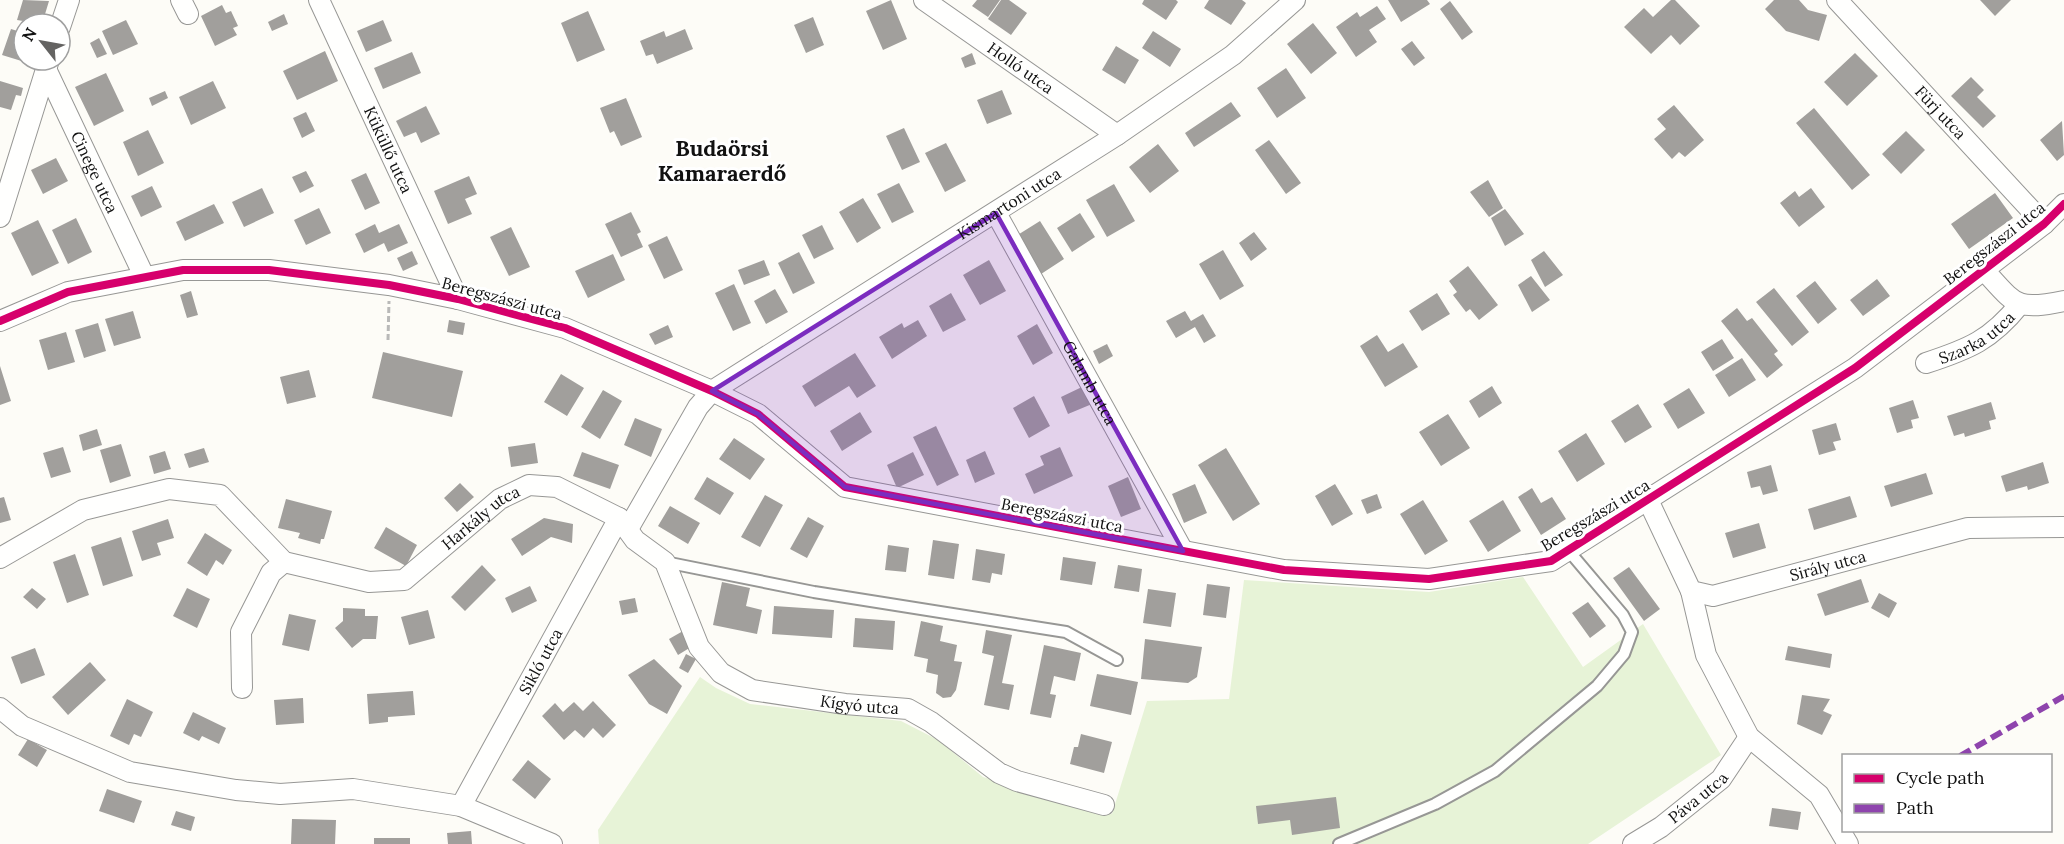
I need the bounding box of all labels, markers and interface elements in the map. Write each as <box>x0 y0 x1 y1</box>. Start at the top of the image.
north arrow <box>12 12 72 72</box>
text: N <box>17 24 41 45</box>
street label: Holló utca <box>984 38 1058 98</box>
street label: Fürj utca <box>1911 81 1971 143</box>
street label: Küküllő utca <box>360 103 417 196</box>
street label: Cinege utca <box>67 128 123 216</box>
district label: Budaörsi Kamaraerdő <box>658 134 786 187</box>
street label: Kismartoni utca <box>953 163 1064 244</box>
street label: Beregszászi utca <box>1939 197 2049 289</box>
street label: Beregszászi utca <box>440 272 564 324</box>
street label: Szarka utca <box>1936 307 2019 368</box>
street label: Galamb utca <box>1059 337 1121 428</box>
street label: Beregszászi utca <box>1537 475 1653 555</box>
street label: Harkály utca <box>438 481 523 554</box>
street label: Beregszászi utca <box>999 493 1125 537</box>
street label: Sirály utca <box>1787 546 1868 585</box>
street label: Sikló utca <box>514 625 567 698</box>
street label: Kígyó utca <box>819 690 900 718</box>
legend <box>1842 754 2052 832</box>
text: Cycle path <box>1896 766 1985 789</box>
street label: Páva utca <box>1664 769 1732 827</box>
text: Path <box>1896 796 1934 819</box>

